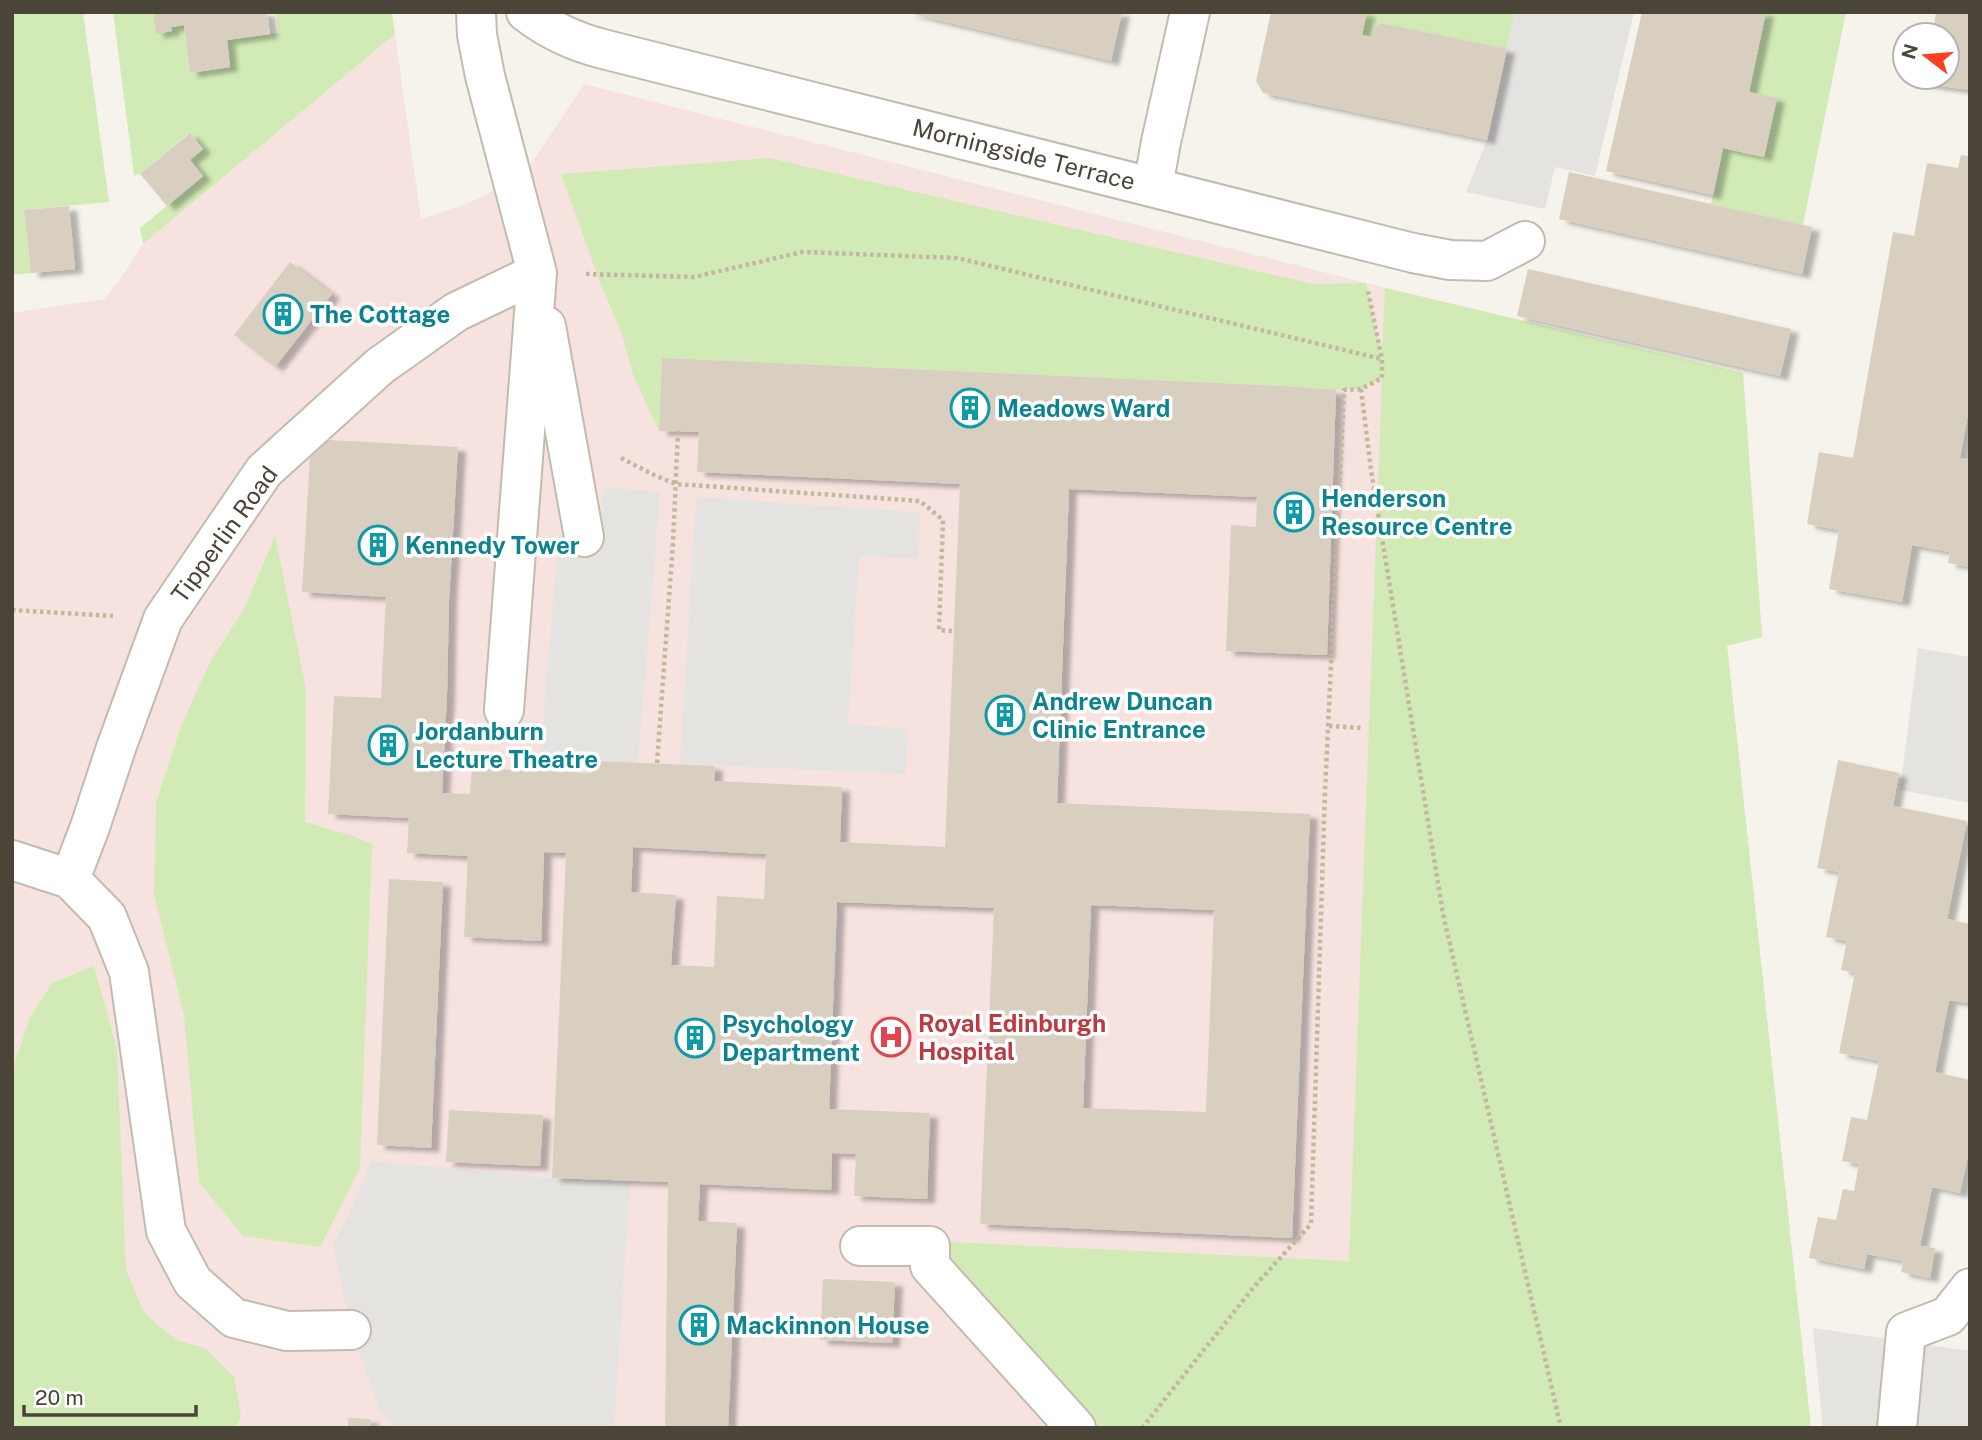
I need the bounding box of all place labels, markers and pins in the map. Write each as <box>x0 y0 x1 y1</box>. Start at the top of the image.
building icon: The Cottage <box>262 293 304 335</box>
place label: The Cottage <box>310 300 450 328</box>
building icon: Meadows Ward <box>949 387 991 429</box>
place label: Meadows Ward <box>997 394 1170 422</box>
place label: Henderson Resource Centre <box>1321 484 1513 540</box>
building icon: Henderson Resource Centre <box>1273 491 1315 533</box>
building icon: Kennedy Tower <box>357 524 399 566</box>
place label: Kennedy Tower <box>405 531 580 559</box>
place label: Andrew Duncan Clinic Entrance <box>1032 687 1213 743</box>
building icon: Andrew Duncan Clinic Entrance <box>984 694 1026 736</box>
place label: Jordanburn Lecture Theatre <box>415 717 598 773</box>
building icon: Jordanburn Lecture Theatre <box>367 724 409 766</box>
place label: Royal Edinburgh Hospital <box>918 1009 1106 1065</box>
place label: Psychology Department <box>722 1010 860 1066</box>
hospital icon: Royal Edinburgh Hospital <box>870 1016 912 1058</box>
building icon: Psychology Department <box>674 1017 716 1059</box>
building icon: Mackinnon House <box>678 1304 720 1346</box>
place label: Mackinnon House <box>726 1311 930 1339</box>

